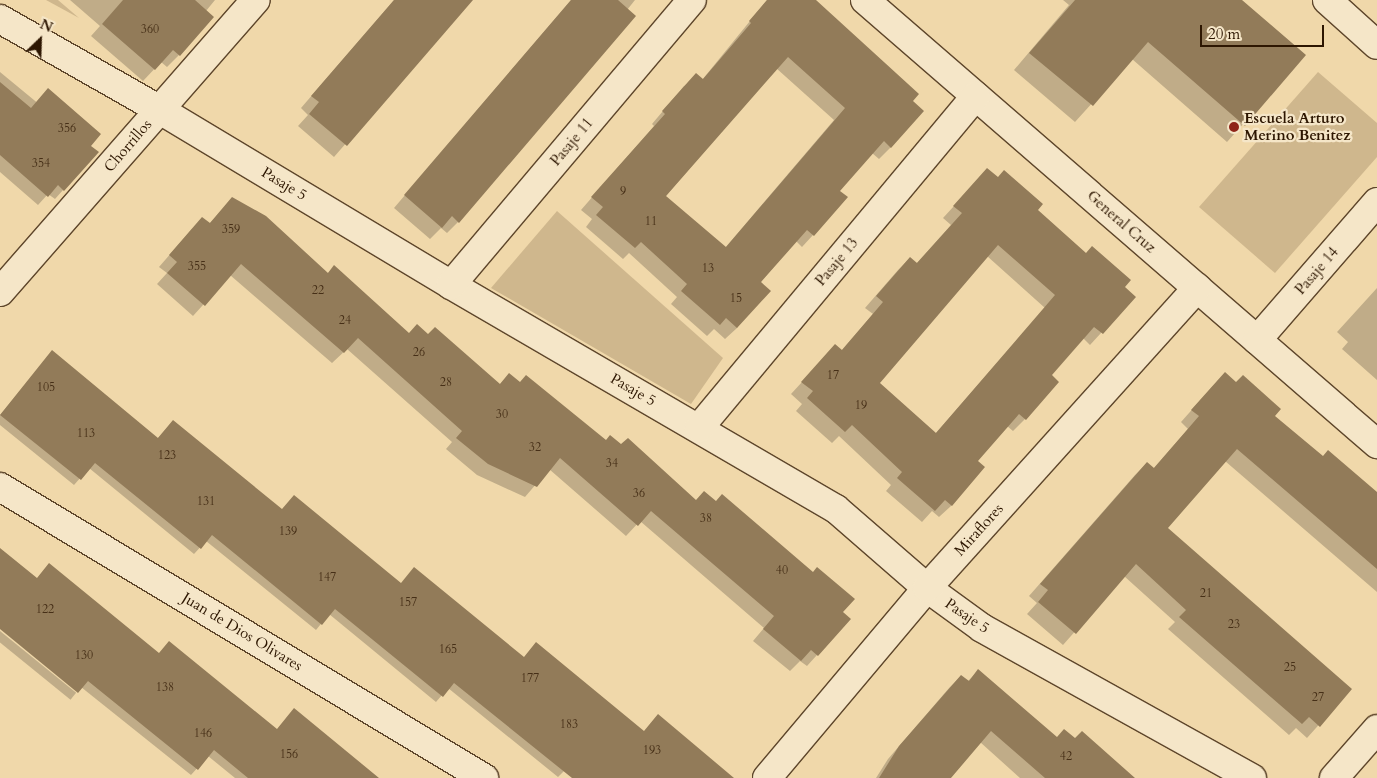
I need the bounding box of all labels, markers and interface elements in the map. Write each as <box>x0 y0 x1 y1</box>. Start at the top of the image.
north arrow <box>15 15 65 65</box>
text: N <box>37 15 56 37</box>
scale bar <box>1202 15 1326 47</box>
house number: 360 <box>141 23 159 37</box>
text: 20 m <box>1208 24 1240 44</box>
place label: Escuela Arturo Merino Benitez <box>1244 109 1351 144</box>
street label: Pasaje 11 <box>547 114 597 170</box>
street label: Chorrillos <box>100 116 156 176</box>
marker: Escuela Arturo Merino Benitez <box>1228 121 1240 133</box>
house number: 356 <box>58 122 76 136</box>
house number: 354 <box>32 157 50 171</box>
street label: Pasaje 5 <box>258 164 310 204</box>
house number: 9 <box>620 185 626 199</box>
street label: General Cruz <box>1083 187 1159 257</box>
house number: 11 <box>645 215 657 229</box>
house number: 359 <box>222 223 240 237</box>
street label: Pasaje 13 <box>812 234 862 290</box>
street label: Pasaje 14 <box>1291 243 1343 299</box>
house number: 355 <box>188 260 206 274</box>
house number: 13 <box>702 262 714 276</box>
house number: 22 <box>312 284 324 298</box>
house number: 15 <box>730 292 742 306</box>
house number: 24 <box>339 314 351 328</box>
house number: 26 <box>413 346 425 360</box>
house number: 17 <box>827 369 839 383</box>
street label: Pasaje 5 <box>607 370 659 410</box>
house number: 28 <box>440 376 452 390</box>
house number: 105 <box>37 381 55 395</box>
house number: 19 <box>855 399 867 413</box>
house number: 30 <box>496 408 508 422</box>
house number: 113 <box>77 427 95 441</box>
house number: 32 <box>529 441 541 455</box>
house number: 123 <box>158 449 176 463</box>
house number: 34 <box>606 457 618 471</box>
house number: 36 <box>633 487 645 501</box>
house number: 131 <box>197 495 215 509</box>
street label: Miraflores <box>951 500 1007 560</box>
house number: 38 <box>700 512 712 526</box>
house number: 139 <box>279 525 297 539</box>
house number: 40 <box>776 564 788 578</box>
house number: 147 <box>318 571 336 585</box>
house number: 21 <box>1200 587 1212 601</box>
street label: Juan de Dios Olivares <box>179 589 305 675</box>
street label: Pasaje 5 <box>941 595 993 637</box>
house number: 157 <box>399 596 417 610</box>
house number: 122 <box>36 603 54 617</box>
house number: 23 <box>1228 618 1240 632</box>
house number: 165 <box>439 643 457 657</box>
house number: 130 <box>75 649 93 663</box>
house number: 25 <box>1284 661 1296 675</box>
house number: 177 <box>521 672 539 686</box>
house number: 138 <box>156 681 174 695</box>
house number: 27 <box>1312 691 1324 705</box>
house number: 183 <box>560 718 578 732</box>
house number: 146 <box>194 727 212 741</box>
house number: 193 <box>643 744 661 758</box>
house number: 156 <box>280 748 298 762</box>
house number: 42 <box>1060 750 1072 764</box>

